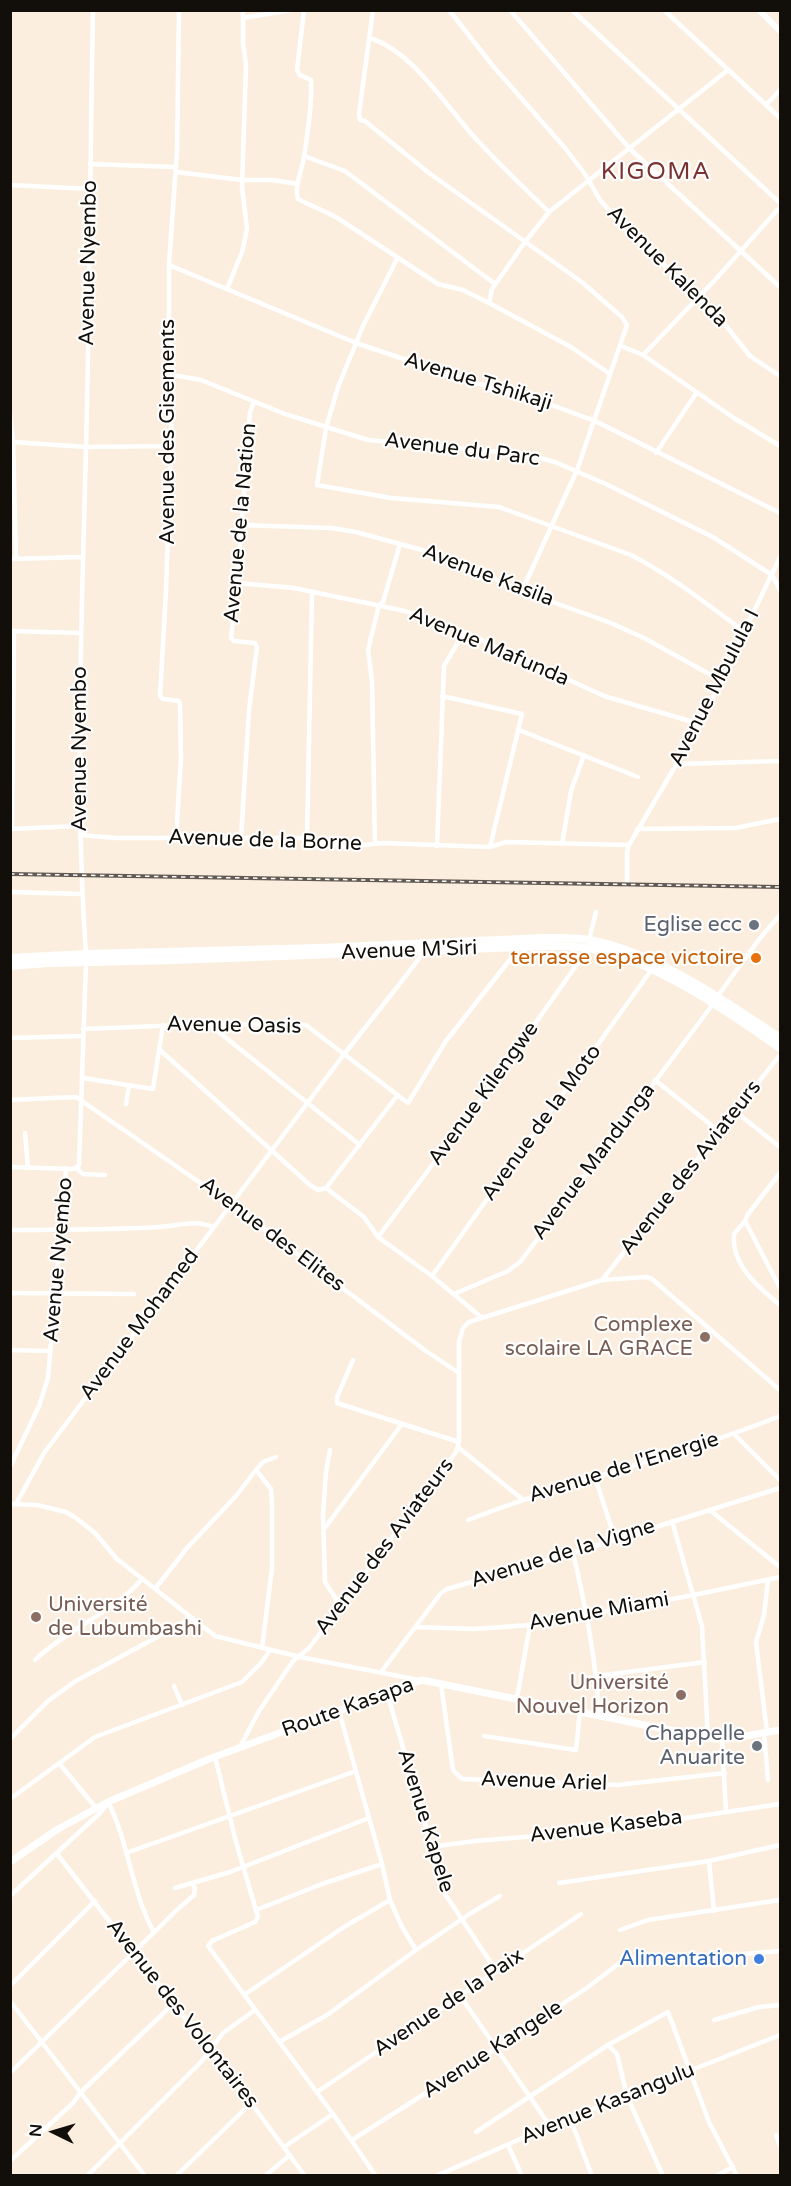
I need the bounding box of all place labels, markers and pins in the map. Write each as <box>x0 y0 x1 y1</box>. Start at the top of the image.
place label: Eglise ecc <box>644 912 742 938</box>
marker: Eglise ecc <box>747 918 761 932</box>
place label: terrasse espace victoire <box>510 945 744 971</box>
marker: terrasse espace victoire <box>749 951 763 965</box>
place label: Complexe scolaire LA GRACE <box>505 1312 693 1362</box>
marker: Complexe scolaire LA GRACE <box>698 1330 712 1344</box>
place label: Université de Lubumbashi <box>48 1592 202 1642</box>
marker: Université de Lubumbashi <box>29 1610 43 1624</box>
place label: Université Nouvel Horizon <box>516 1670 669 1720</box>
marker: Université Nouvel Horizon <box>674 1688 688 1702</box>
place label: Chappelle Anuarite <box>645 1721 745 1771</box>
marker: Chappelle Anuarite <box>750 1739 764 1753</box>
place label: Alimentation <box>619 1946 747 1972</box>
marker: Alimentation <box>752 1952 766 1966</box>

